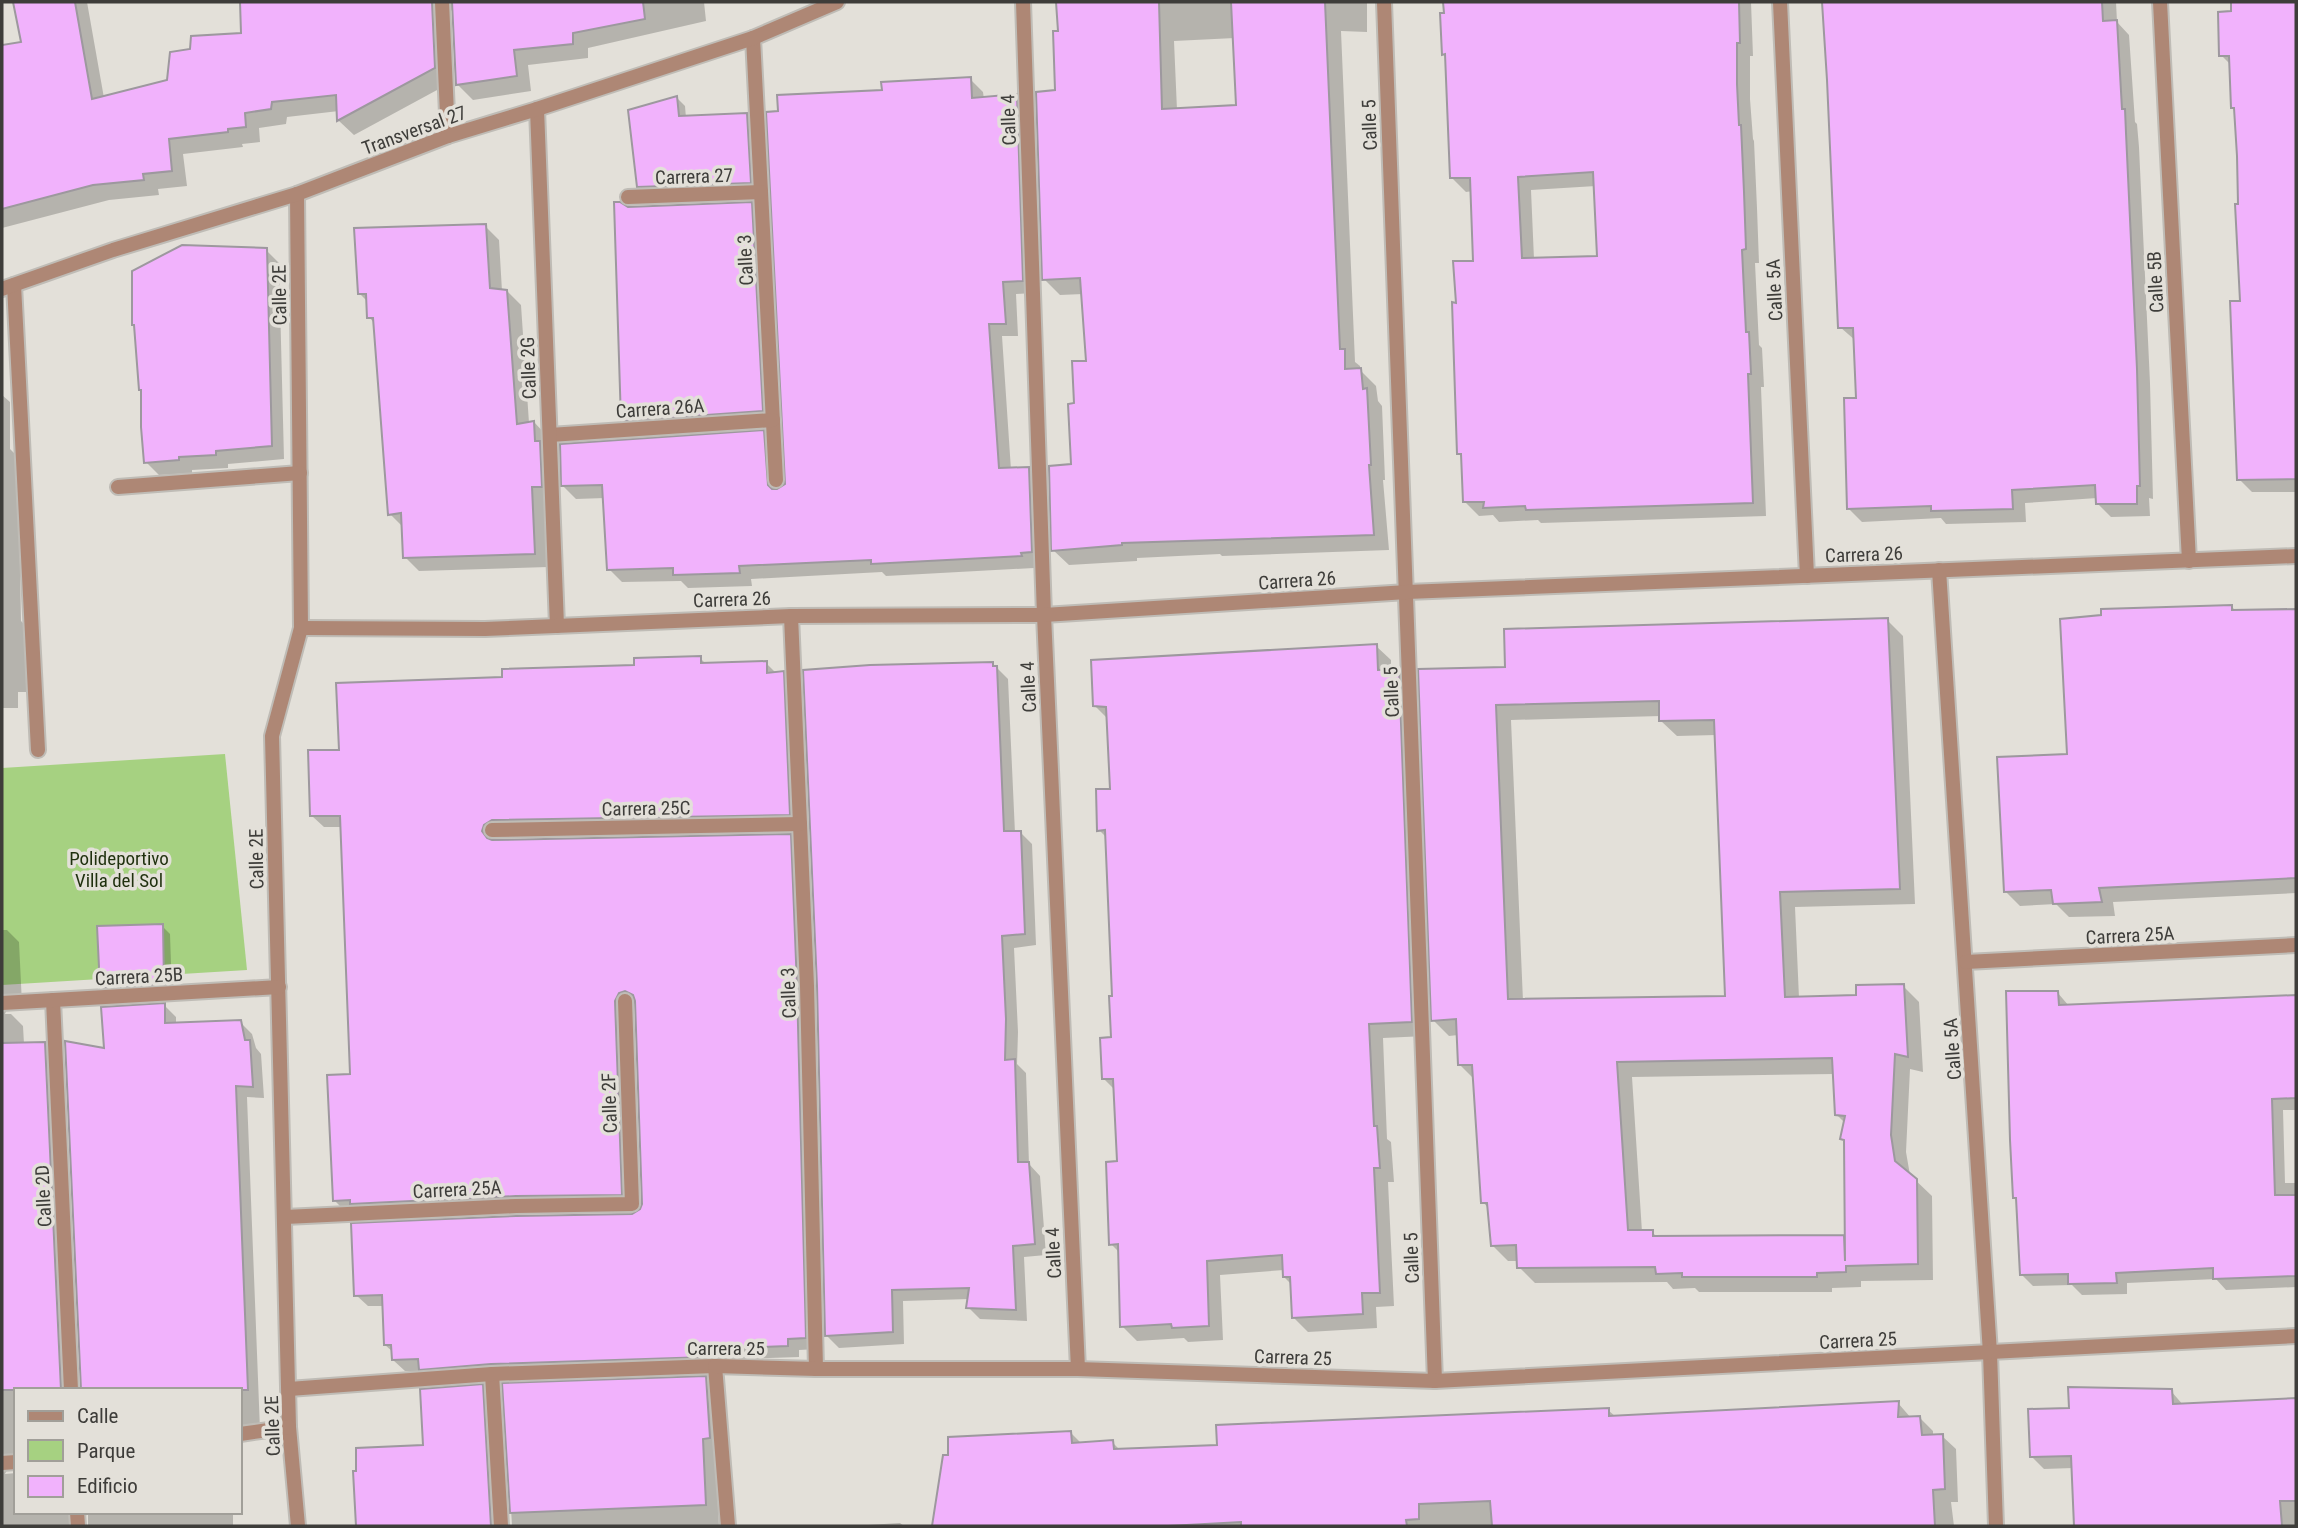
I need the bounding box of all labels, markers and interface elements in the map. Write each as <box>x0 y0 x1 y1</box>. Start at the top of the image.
street label: Calle 4 <box>996 94 1021 146</box>
street label: Calle 5 <box>1357 99 1382 151</box>
street label: Transversal 27 <box>359 101 470 160</box>
street label: Carrera 27 <box>655 164 733 189</box>
street label: Calle 3 <box>733 234 758 286</box>
street label: Calle 5B <box>2142 251 2169 313</box>
street label: Calle 5A <box>1761 258 1788 322</box>
street label: Calle 2E <box>267 264 292 326</box>
street label: Calle 2G <box>516 336 541 400</box>
street label: Carrera 26A <box>615 394 705 423</box>
street label: Carrera 26 <box>1825 542 1903 567</box>
street label: Carrera 26 <box>1257 566 1337 595</box>
street label: Carrera 26 <box>693 587 771 612</box>
street label: Calle 4 <box>1016 661 1041 713</box>
street label: Calle 5 <box>1379 666 1404 718</box>
street label: Carrera 25C <box>602 796 690 821</box>
street label: Calle 2E <box>244 828 269 890</box>
park label: Polideportivo Villa del Sol <box>69 847 169 892</box>
street label: Carrera 25A <box>2085 922 2175 949</box>
street label: Carrera 25B <box>94 963 184 990</box>
street label: Calle 3 <box>776 967 801 1019</box>
street label: Calle 5A <box>1939 1017 1966 1081</box>
street label: Calle 2F <box>597 1072 622 1134</box>
street label: Calle 2D <box>30 1164 57 1228</box>
street label: Carrera 25A <box>412 1176 502 1203</box>
street label: Calle 4 <box>1041 1227 1066 1279</box>
street label: Calle 5 <box>1399 1232 1424 1284</box>
street label: Carrera 25 <box>1819 1327 1897 1354</box>
street label: Carrera 25 <box>687 1337 765 1360</box>
street label: Carrera 25 <box>1254 1345 1332 1370</box>
legend <box>14 1388 242 1514</box>
street label: Calle 2E <box>260 1395 285 1457</box>
text: Calle <box>77 1404 119 1428</box>
text: Parque <box>77 1439 135 1463</box>
text: Edificio <box>77 1474 138 1498</box>

